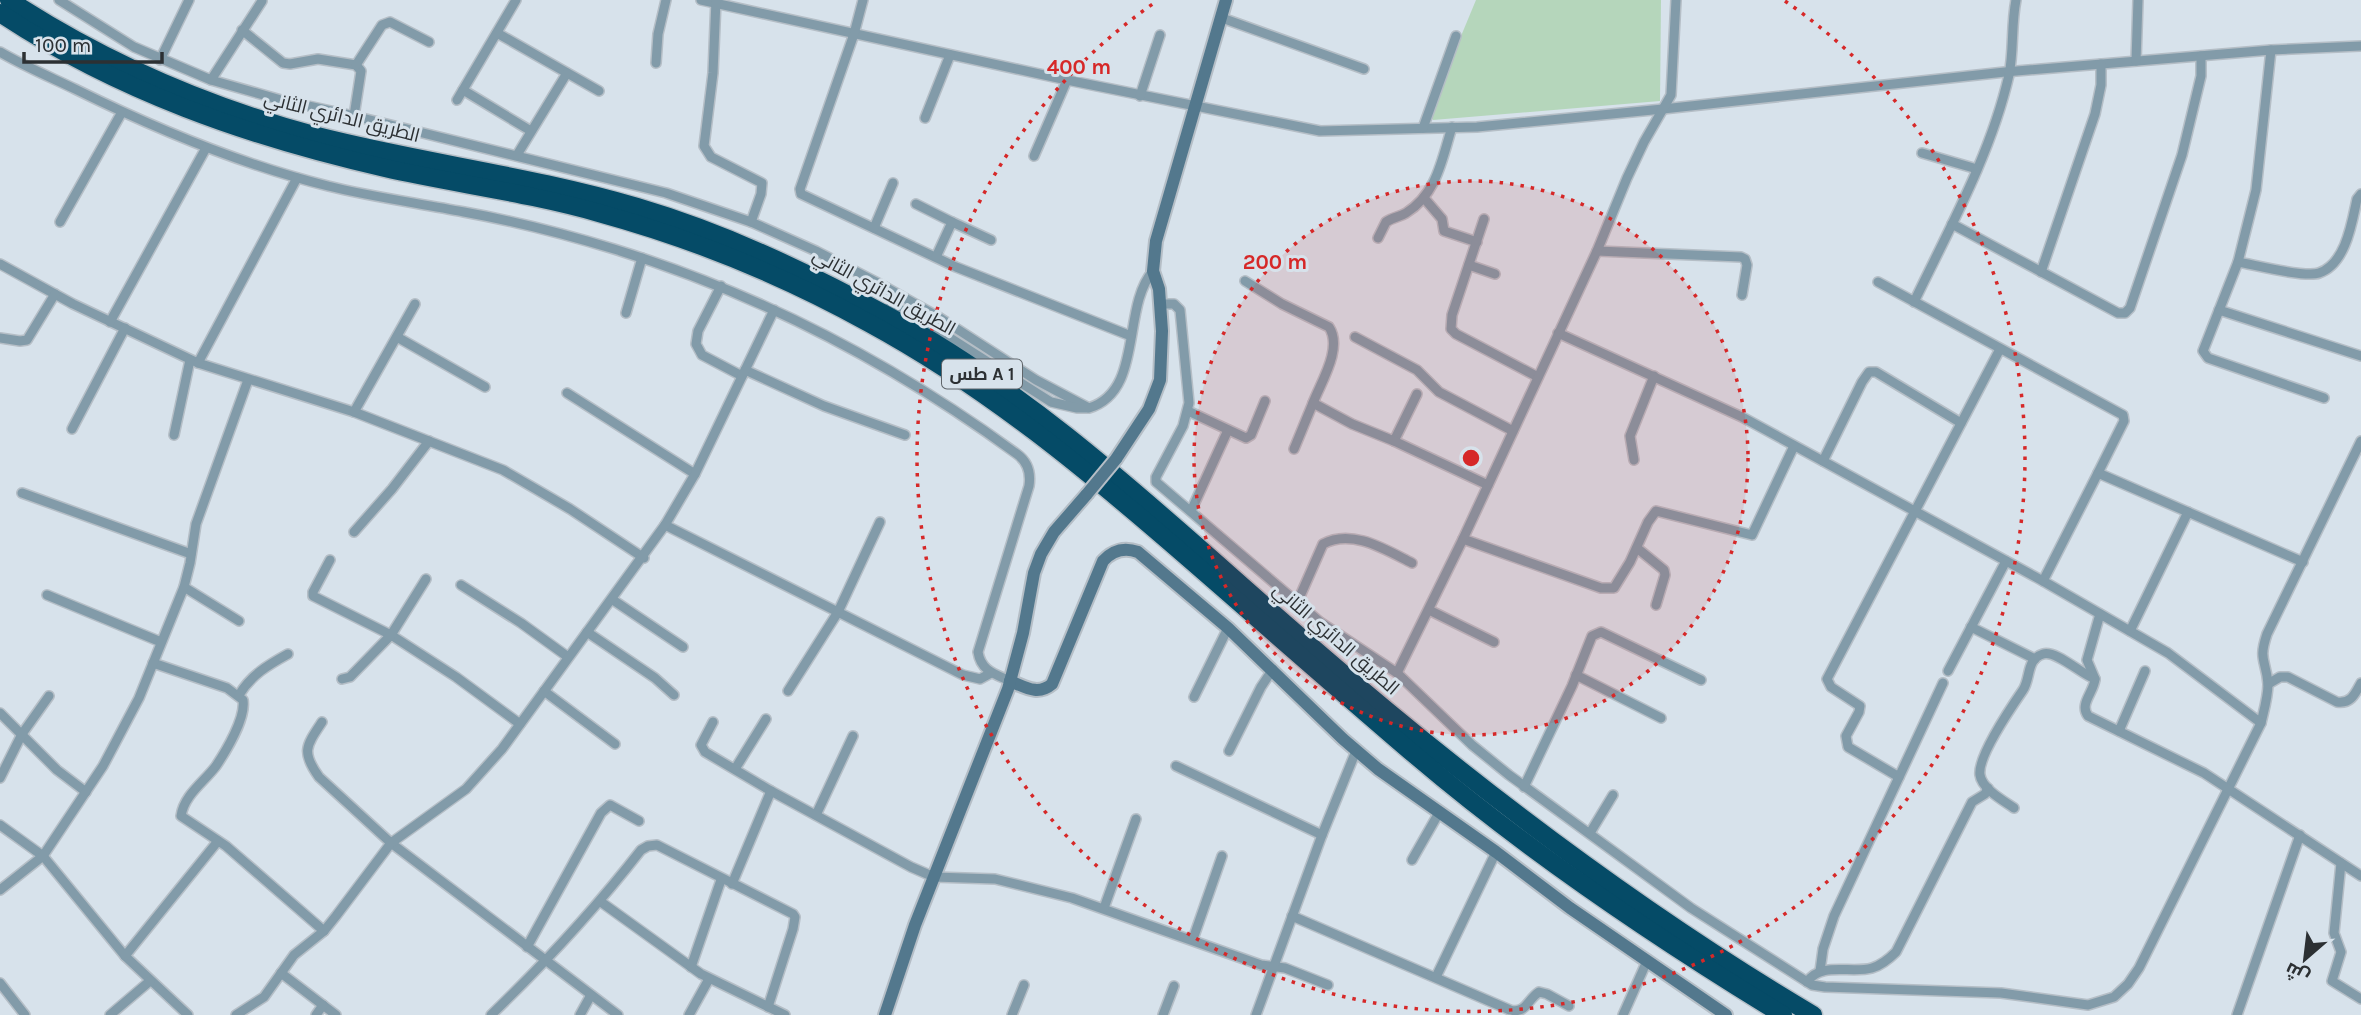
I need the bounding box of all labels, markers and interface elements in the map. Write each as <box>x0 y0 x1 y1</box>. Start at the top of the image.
scale bar <box>24 21 163 65</box>
text: 100 m <box>35 33 92 57</box>
text: 400 m <box>1047 55 1111 79</box>
street label: الطريق الدائري الثاني <box>261 87 422 150</box>
street label: الطريق الدائري الثاني <box>807 244 959 343</box>
text: 200 m <box>1243 250 1307 274</box>
road number: طس A 1 <box>942 360 1022 388</box>
centre of rings <box>1459 446 1483 470</box>
street label: الطريق الدائري الثاني <box>1267 578 1403 702</box>
north arrow <box>2270 924 2340 994</box>
text: ش <box>2282 958 2313 989</box>

